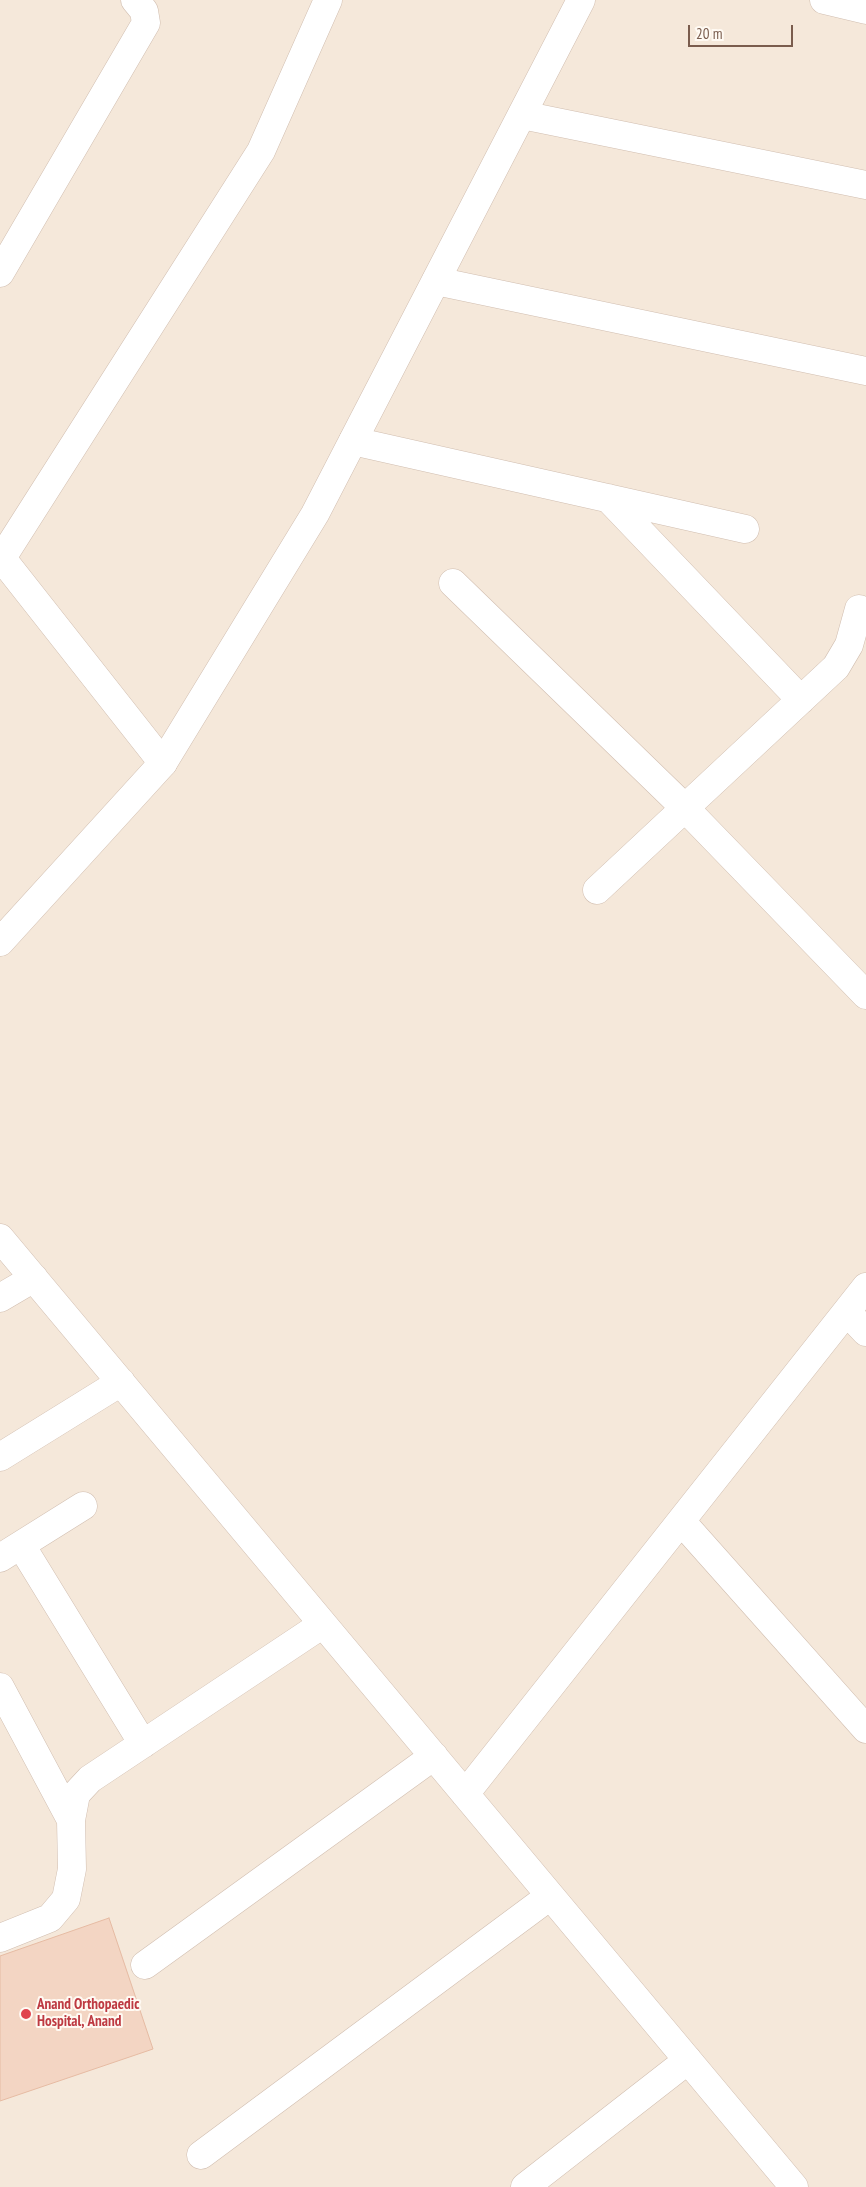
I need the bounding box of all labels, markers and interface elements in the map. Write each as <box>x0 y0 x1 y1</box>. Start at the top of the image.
scale bar <box>691 15 796 47</box>
text: 20 m <box>696 24 722 43</box>
place label: Anand Orthopaedic Hospital, Anand <box>37 1996 139 2031</box>
marker: Anand Orthopaedic Hospital, Anand <box>19 2007 33 2021</box>

